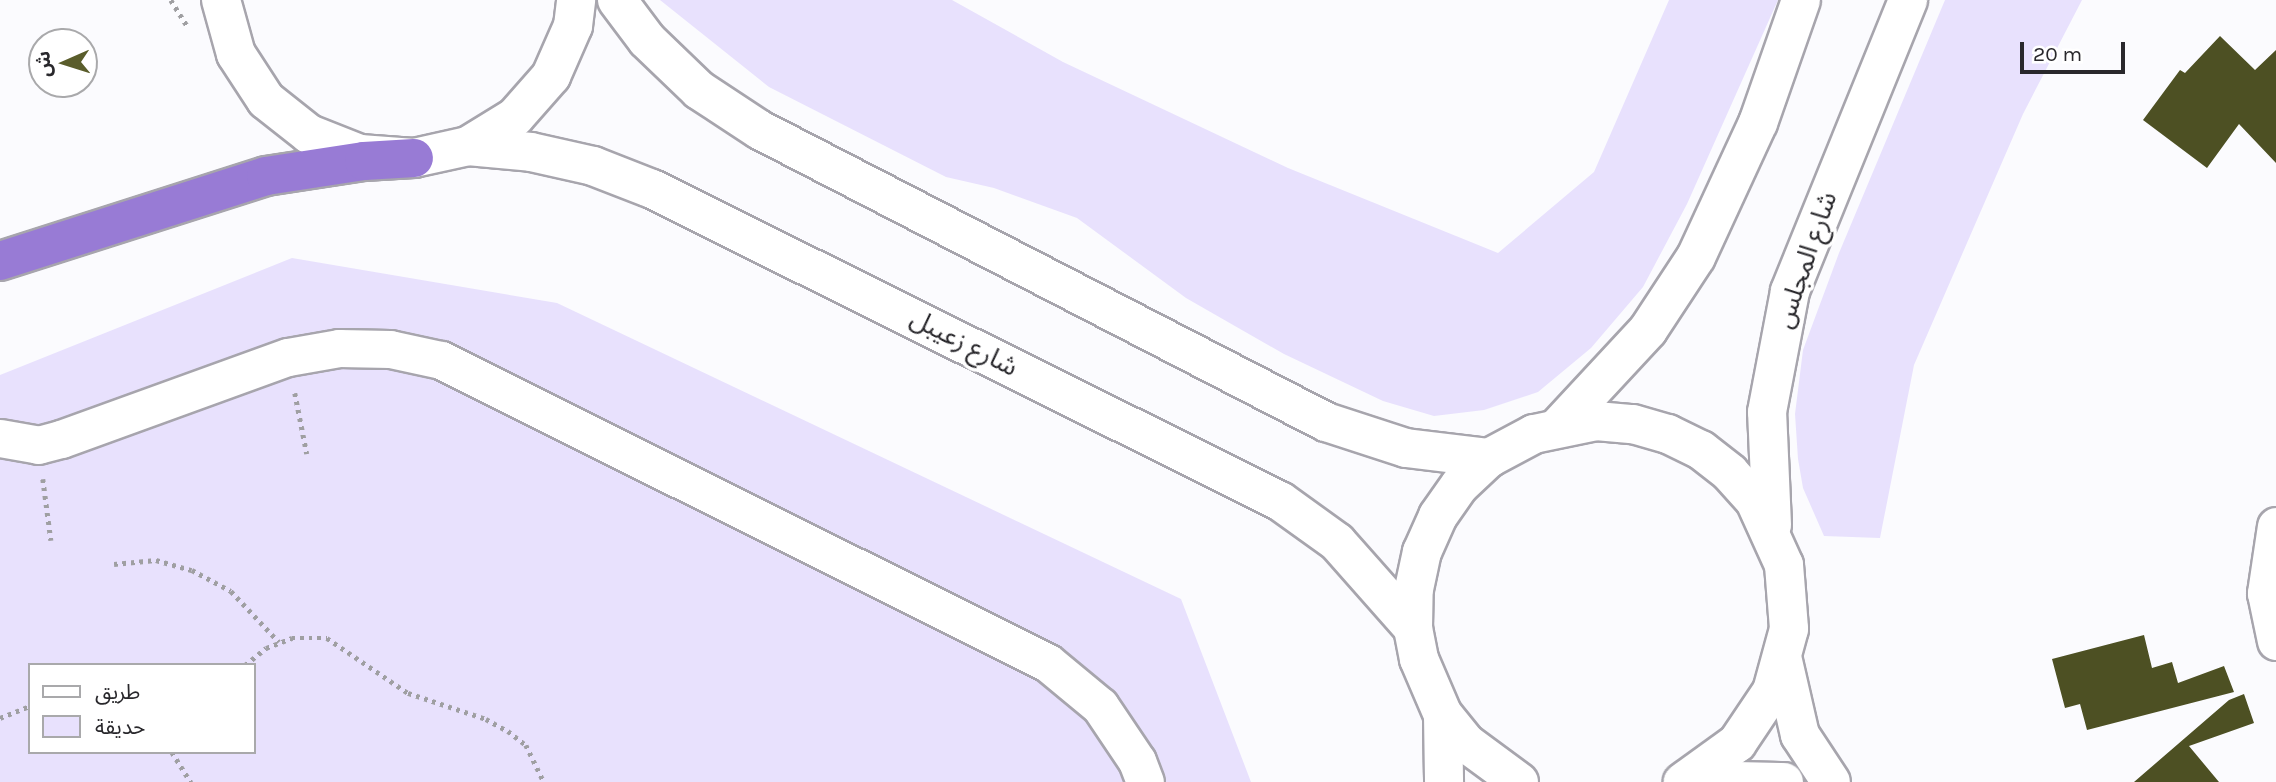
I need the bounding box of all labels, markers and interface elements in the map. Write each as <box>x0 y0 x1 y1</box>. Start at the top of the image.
north arrow <box>28 28 98 98</box>
scale bar <box>2024 28 2129 72</box>
text: 20 m <box>2033 42 2082 66</box>
text: ش <box>32 50 56 78</box>
street label: شارع المجلس <box>1768 188 1844 332</box>
street label: شارع زعيبل <box>905 303 1023 383</box>
legend <box>28 663 256 754</box>
text: طريق <box>95 680 140 704</box>
text: حديقة <box>95 715 145 739</box>

